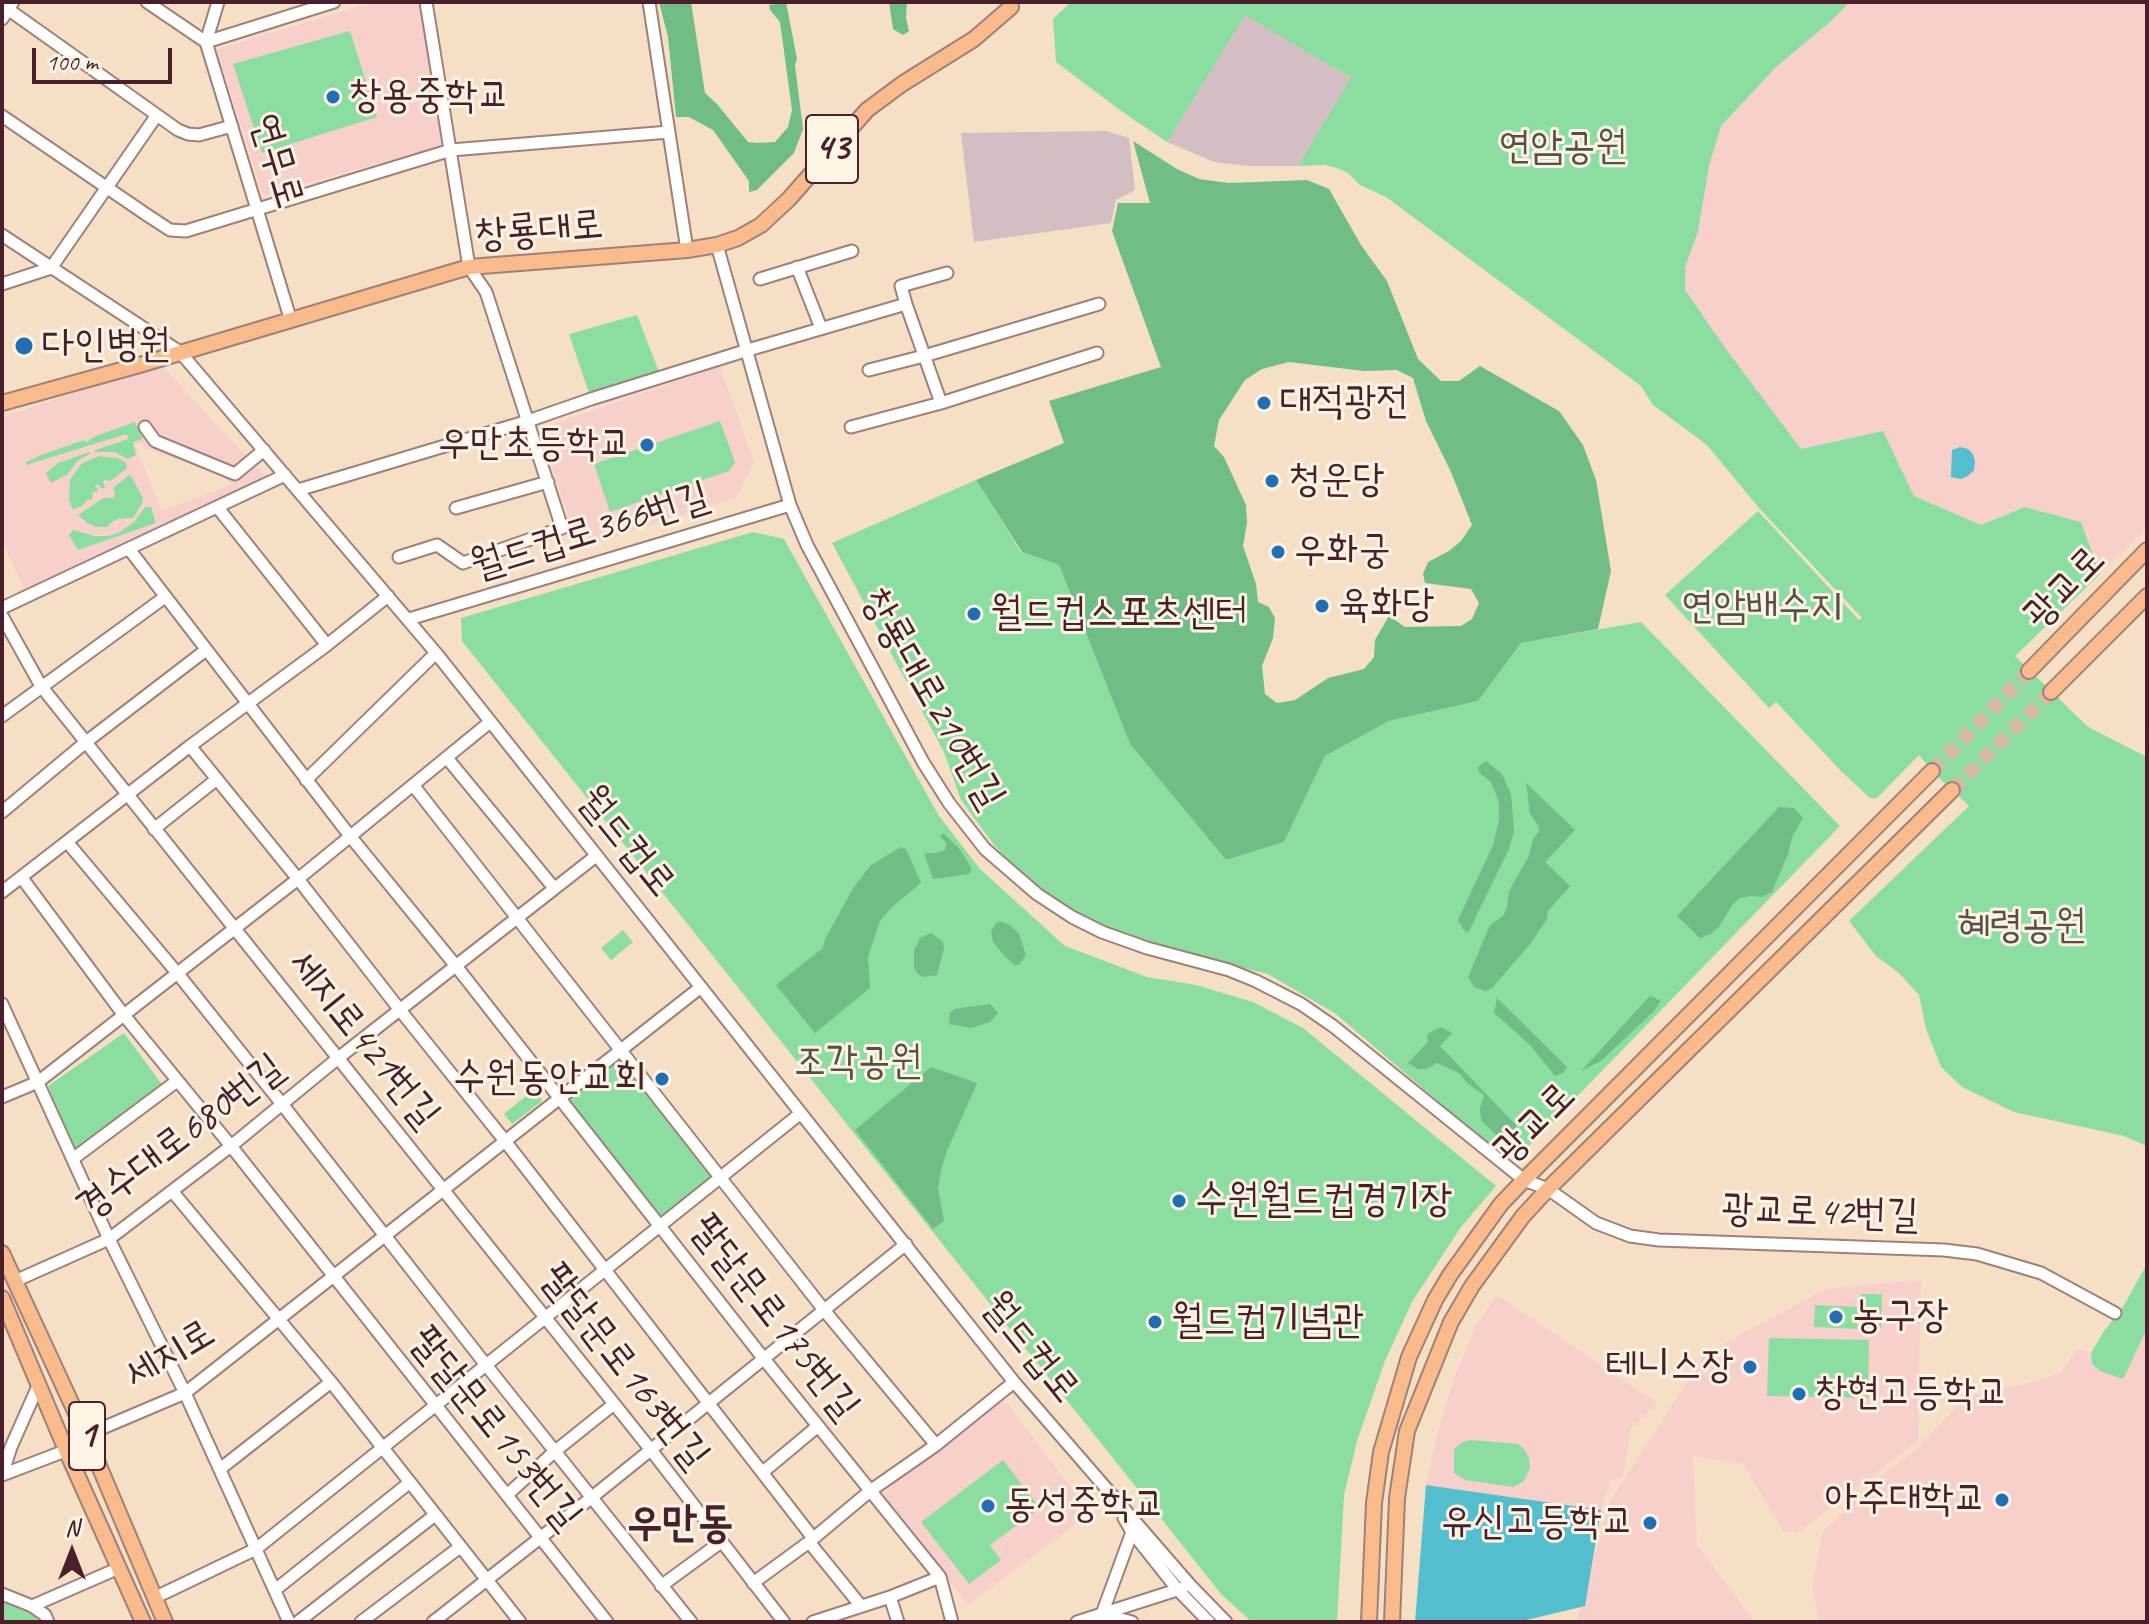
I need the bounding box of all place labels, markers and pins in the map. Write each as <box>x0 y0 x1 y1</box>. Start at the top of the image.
place label: 창용중학교 <box>349 73 510 121</box>
marker: 창용중학교 <box>324 88 342 106</box>
place label: 다인병원 <box>42 322 171 370</box>
marker: 다인병원 <box>13 335 35 357</box>
place label: 대적광전 <box>1280 379 1409 427</box>
marker: 대적광전 <box>1255 394 1273 412</box>
place label: 우만초등학교 <box>438 421 631 469</box>
marker: 우만초등학교 <box>638 436 656 454</box>
place label: 청운당 <box>1288 457 1385 505</box>
marker: 청운당 <box>1263 472 1281 490</box>
place label: 우화궁 <box>1294 528 1391 576</box>
marker: 우화궁 <box>1269 543 1287 561</box>
place label: 육화당 <box>1338 582 1435 630</box>
place label: 월드컵스포츠센터 <box>990 590 1248 638</box>
marker: 육화당 <box>1313 597 1331 615</box>
marker: 월드컵스포츠센터 <box>965 605 983 623</box>
place label: 수원동안교회 <box>453 1055 646 1103</box>
marker: 수원동안교회 <box>653 1070 671 1088</box>
place label: 수원월드컵경기장 <box>1195 1177 1452 1225</box>
marker: 수원월드컵경기장 <box>1170 1192 1188 1210</box>
place label: 농구장 <box>1852 1293 1949 1341</box>
place label: 월드컵기념관 <box>1171 1298 1364 1346</box>
marker: 농구장 <box>1827 1308 1845 1326</box>
marker: 월드컵기념관 <box>1146 1313 1164 1331</box>
place label: 테니스장 <box>1605 1343 1734 1391</box>
marker: 테니스장 <box>1741 1358 1759 1376</box>
place label: 창현고등학교 <box>1815 1370 2008 1418</box>
marker: 창현고등학교 <box>1790 1385 1808 1403</box>
place label: 아주대학교 <box>1825 1476 1986 1524</box>
place label: 동성중학교 <box>1004 1482 1165 1530</box>
marker: 아주대학교 <box>1993 1491 2011 1509</box>
marker: 동성중학교 <box>979 1497 997 1515</box>
place label: 유신고등학교 <box>1441 1499 1634 1547</box>
marker: 유신고등학교 <box>1641 1514 1659 1532</box>

